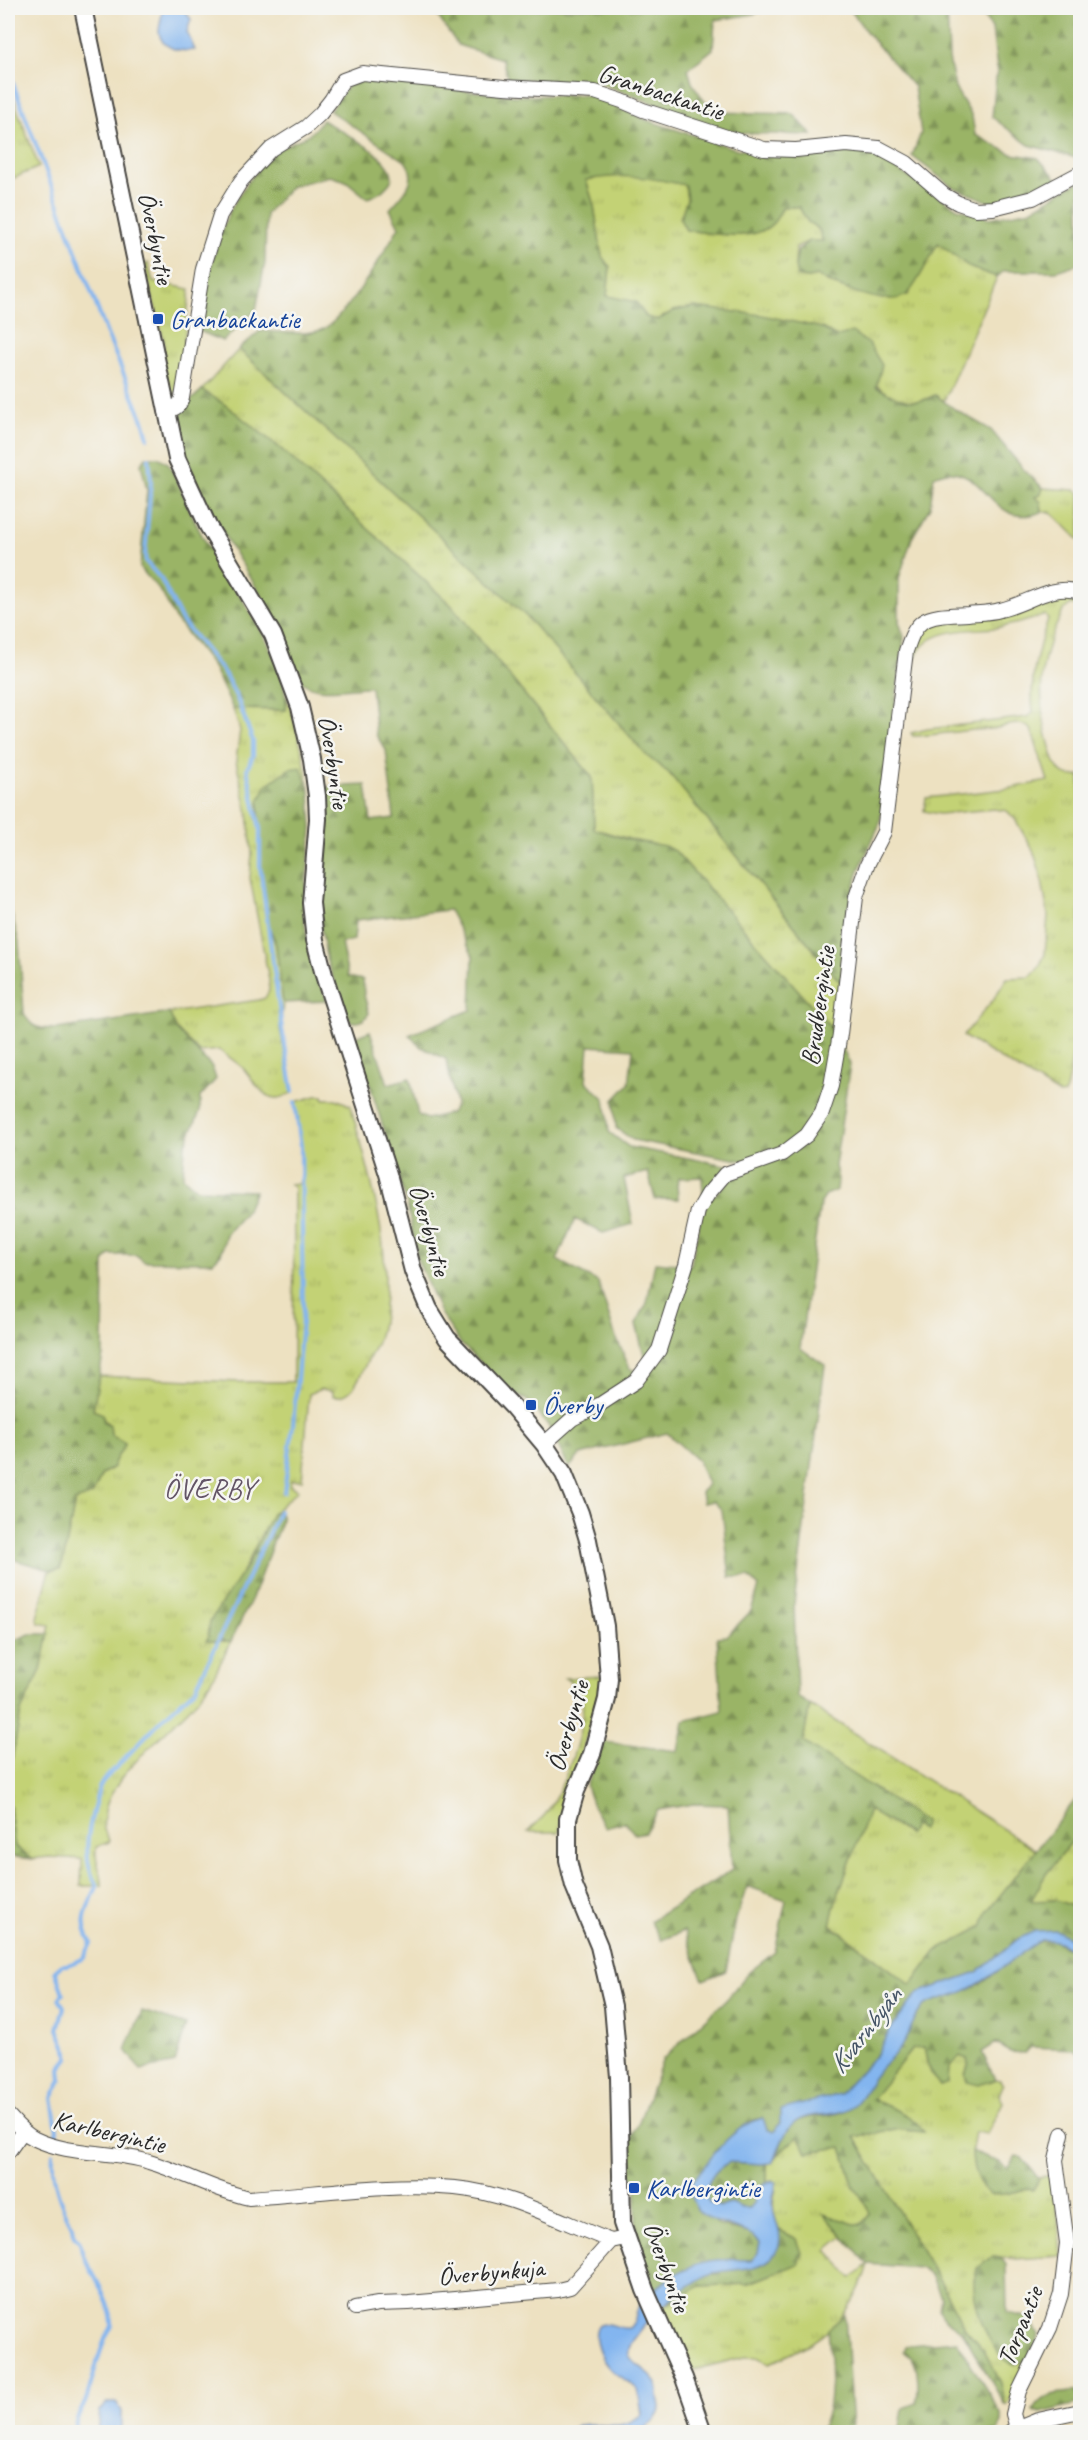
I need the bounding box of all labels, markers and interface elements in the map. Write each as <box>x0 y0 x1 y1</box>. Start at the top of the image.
street label: Granbackantie <box>594 56 729 128</box>
street label: Överbyntie <box>130 189 182 288</box>
place label: Granbackantie <box>170 303 301 336</box>
marker: Granbackantie <box>151 312 165 326</box>
street label: Överbyntie <box>310 713 358 812</box>
street label: Brudbergintie <box>793 943 843 1068</box>
street label: Överbyntie <box>401 1181 459 1281</box>
place label: Överby <box>543 1389 605 1422</box>
marker: Överby <box>524 1398 538 1412</box>
district label: ÖVERBY <box>164 1471 261 1506</box>
street label: Överbyntie <box>539 1675 597 1775</box>
water label: Kvarnbyån <box>821 1979 910 2080</box>
street label: Karlbergintie <box>50 2103 170 2161</box>
place label: Karlbergintie <box>646 2172 762 2205</box>
marker: Karlbergintie <box>627 2181 641 2195</box>
street label: Överbyntie <box>636 2218 699 2318</box>
street label: Överbynkuja <box>437 2251 548 2293</box>
street label: Torpantie <box>989 2279 1052 2370</box>

